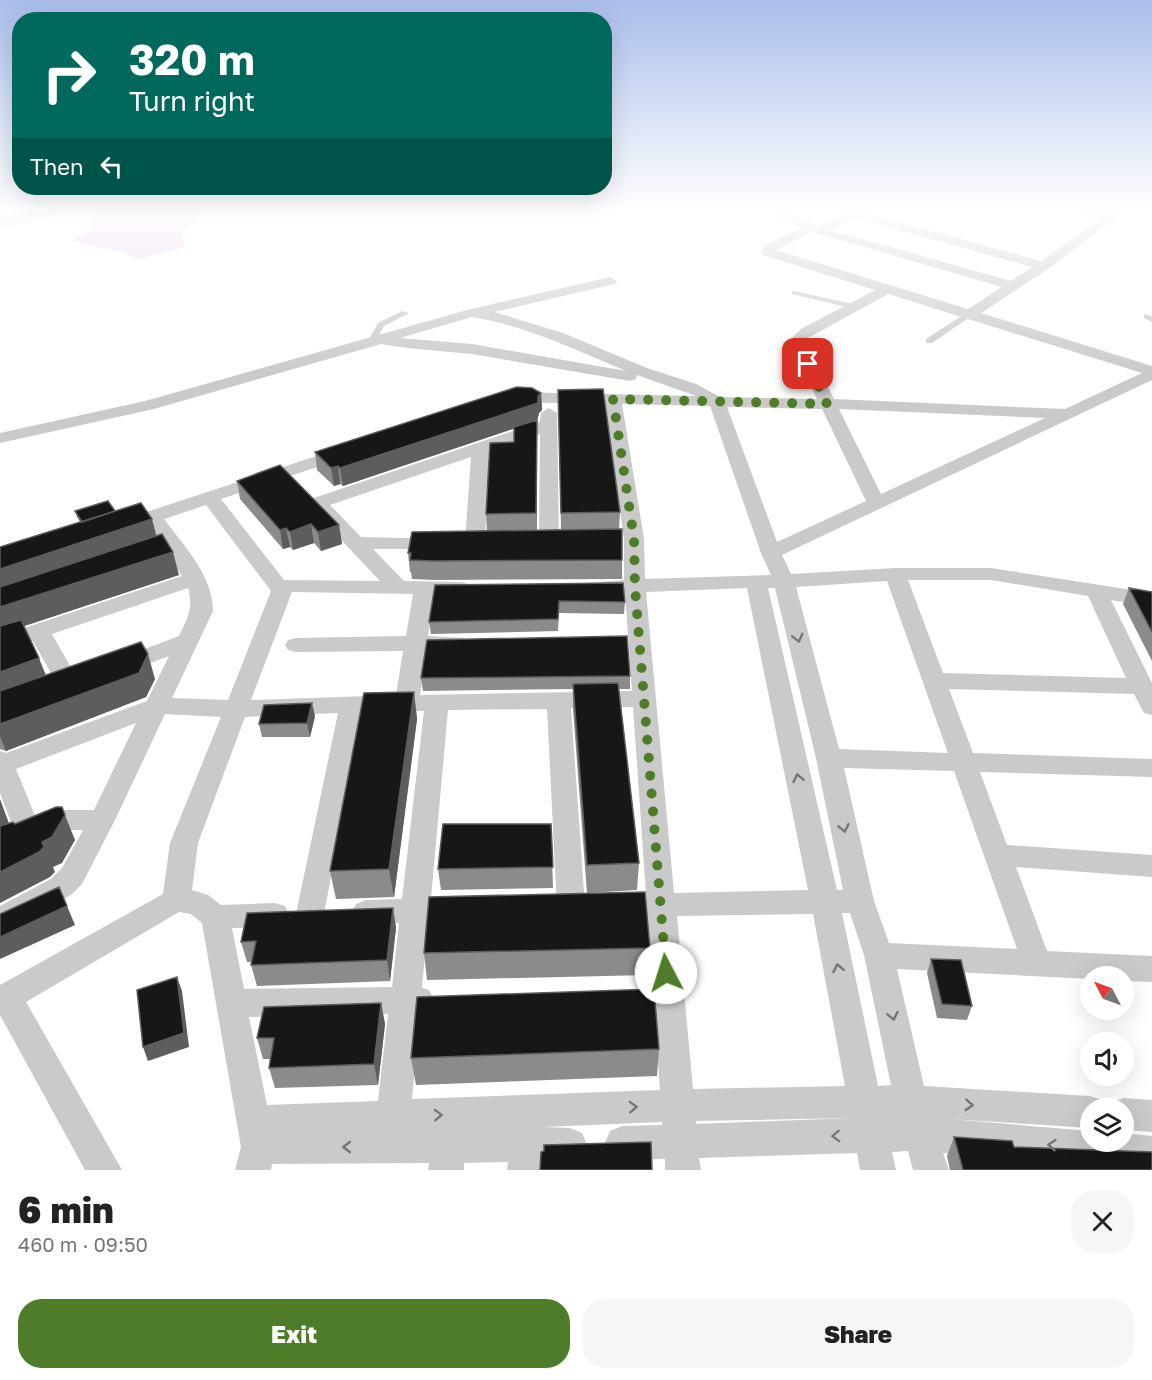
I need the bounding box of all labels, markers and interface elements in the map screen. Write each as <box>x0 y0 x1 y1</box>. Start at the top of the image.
text: 320 m <box>129 34 255 84</box>
icon: right <box>30 36 108 114</box>
text: Turn right <box>129 85 255 117</box>
icon: left <box>95 150 128 183</box>
text: Then <box>30 153 83 180</box>
pin <box>782 338 833 389</box>
icon: arrive <box>791 347 824 380</box>
one-way arrow <box>791 632 803 643</box>
one-way arrow <box>793 773 806 783</box>
one-way arrow <box>837 822 850 832</box>
position arrow <box>634 941 698 1005</box>
one-way arrow <box>832 964 845 974</box>
north arrow <box>1080 966 1134 1020</box>
map controls <box>1080 966 1134 1152</box>
one-way arrow <box>885 1011 898 1021</box>
button: sound <box>1080 1032 1134 1086</box>
one-way arrow <box>965 1098 974 1111</box>
button: layers <box>1080 1098 1134 1152</box>
one-way arrow <box>628 1100 637 1113</box>
one-way arrow <box>433 1109 442 1122</box>
one-way arrow <box>832 1130 841 1143</box>
one-way arrow <box>1047 1139 1056 1152</box>
one-way arrow <box>343 1141 352 1153</box>
text: 6 min <box>18 1188 114 1231</box>
button: close <box>1071 1190 1134 1253</box>
text: 460 m · 09:50 <box>18 1232 148 1256</box>
button: Exit <box>18 1299 570 1368</box>
button: Share <box>582 1299 1134 1368</box>

